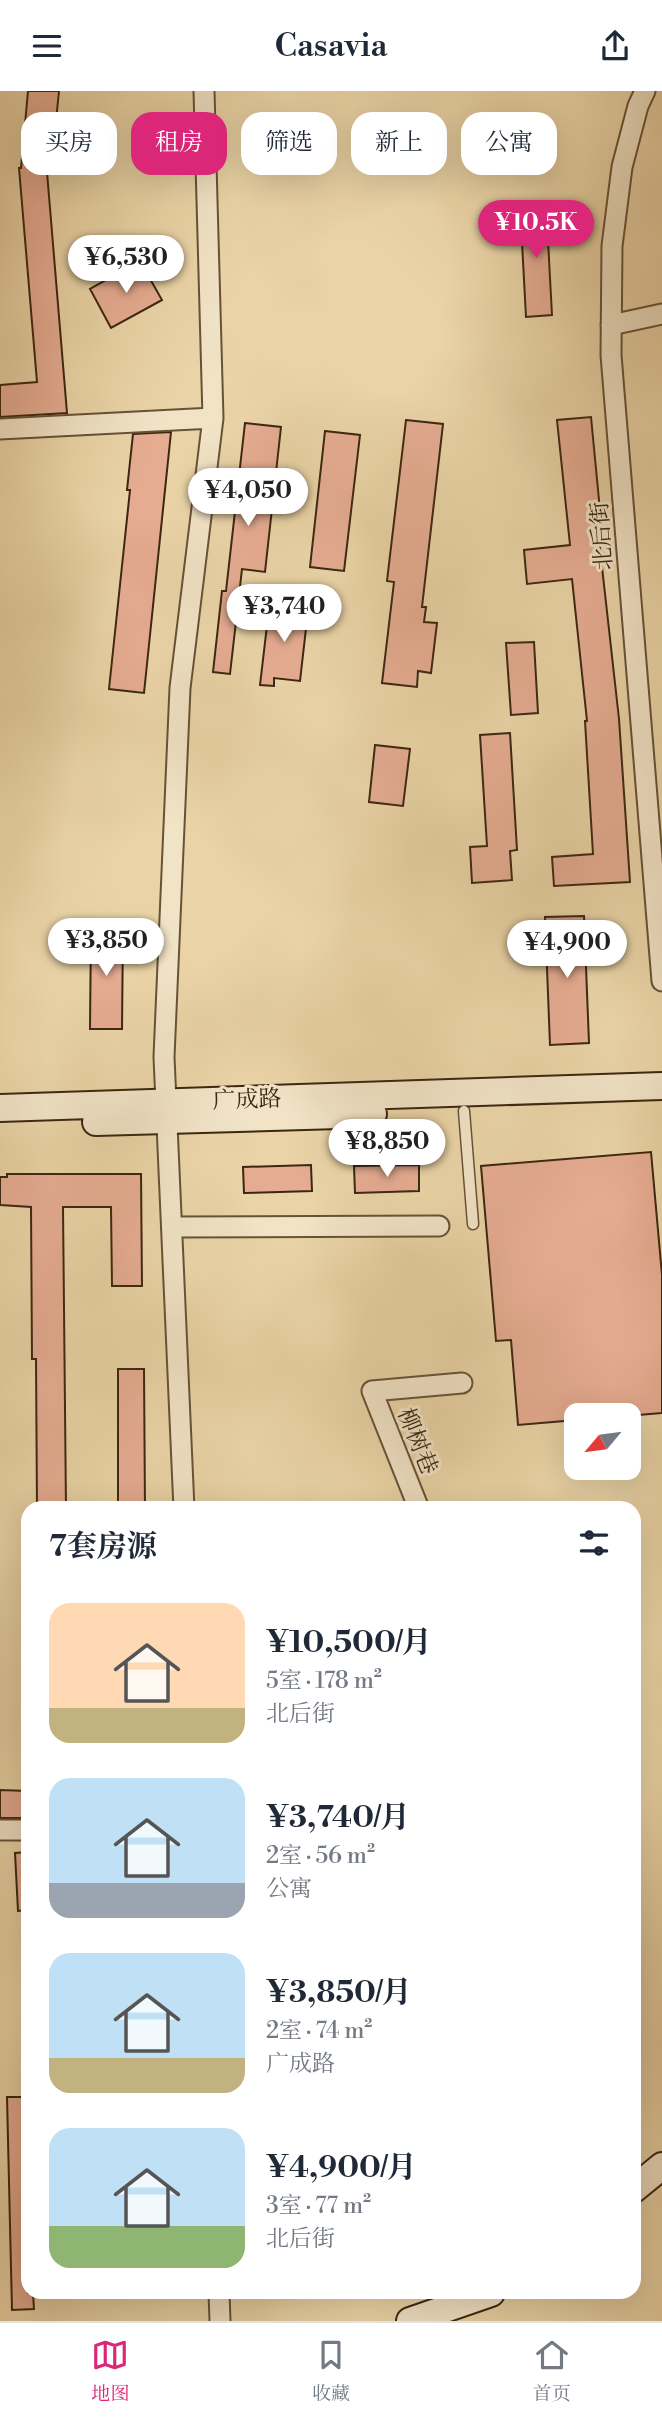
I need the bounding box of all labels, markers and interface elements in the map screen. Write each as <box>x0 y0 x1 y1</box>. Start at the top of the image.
text: Casavia <box>274 26 388 66</box>
icon: menu <box>28 27 66 65</box>
icon: share <box>596 27 634 65</box>
chip: 买房 <box>21 112 117 175</box>
chip: 租房 <box>131 112 227 175</box>
chip: 筛选 <box>241 112 337 175</box>
chip: 新上 <box>351 112 447 175</box>
chip: 公寓 <box>461 112 557 175</box>
pin: ¥10.5K <box>479 201 593 260</box>
text: ¥10.5K <box>494 209 578 237</box>
pin: ¥6,530 <box>69 235 183 295</box>
text: ¥6,530 <box>84 244 168 272</box>
pin: ¥4,050 <box>191 469 305 528</box>
text: ¥4,050 <box>204 477 292 505</box>
street label: 北后街 <box>586 501 618 571</box>
pin: ¥3,740 <box>227 585 341 644</box>
text: ¥3,740 <box>243 593 325 621</box>
pin: ¥3,850 <box>49 919 163 978</box>
pin: ¥4,900 <box>510 921 624 980</box>
text: ¥3,850 <box>64 927 148 955</box>
text: ¥4,900 <box>523 929 611 957</box>
street label: 广成路 <box>212 1085 282 1115</box>
pin: ¥8,850 <box>330 1119 444 1179</box>
text: ¥8,850 <box>345 1128 430 1156</box>
north arrow <box>564 1403 640 1481</box>
map controls <box>564 1403 641 1480</box>
street label: 柳树巷 <box>391 1404 443 1479</box>
icon: filters <box>575 1524 613 1562</box>
text: 7套房源 <box>49 1528 157 1566</box>
text: ¥10,500/月 <box>266 1624 431 1662</box>
icon: home <box>105 1631 189 1715</box>
text: 5室 · 178 m² <box>266 1667 382 1695</box>
text: 北后街 <box>266 1700 335 1728</box>
text: ¥3,740/月 <box>266 1799 410 1837</box>
icon: home <box>105 1806 189 1890</box>
text: 2室 · 56 m² <box>266 1842 375 1870</box>
text: 公寓 <box>266 1875 312 1903</box>
text: ¥3,850/月 <box>266 1974 412 2012</box>
icon: home <box>105 1981 189 2065</box>
text: 2室 · 74 m² <box>266 2017 372 2045</box>
text: 广成路 <box>266 2050 335 2078</box>
text: ¥4,900/月 <box>266 2149 417 2187</box>
icon: home <box>105 2156 189 2240</box>
text: 3室 · 77 m² <box>266 2192 371 2220</box>
text: 北后街 <box>266 2225 335 2253</box>
tab: 地图 <box>91 2336 129 2406</box>
tab: 收藏 <box>312 2336 350 2406</box>
tab: 首页 <box>533 2336 571 2406</box>

